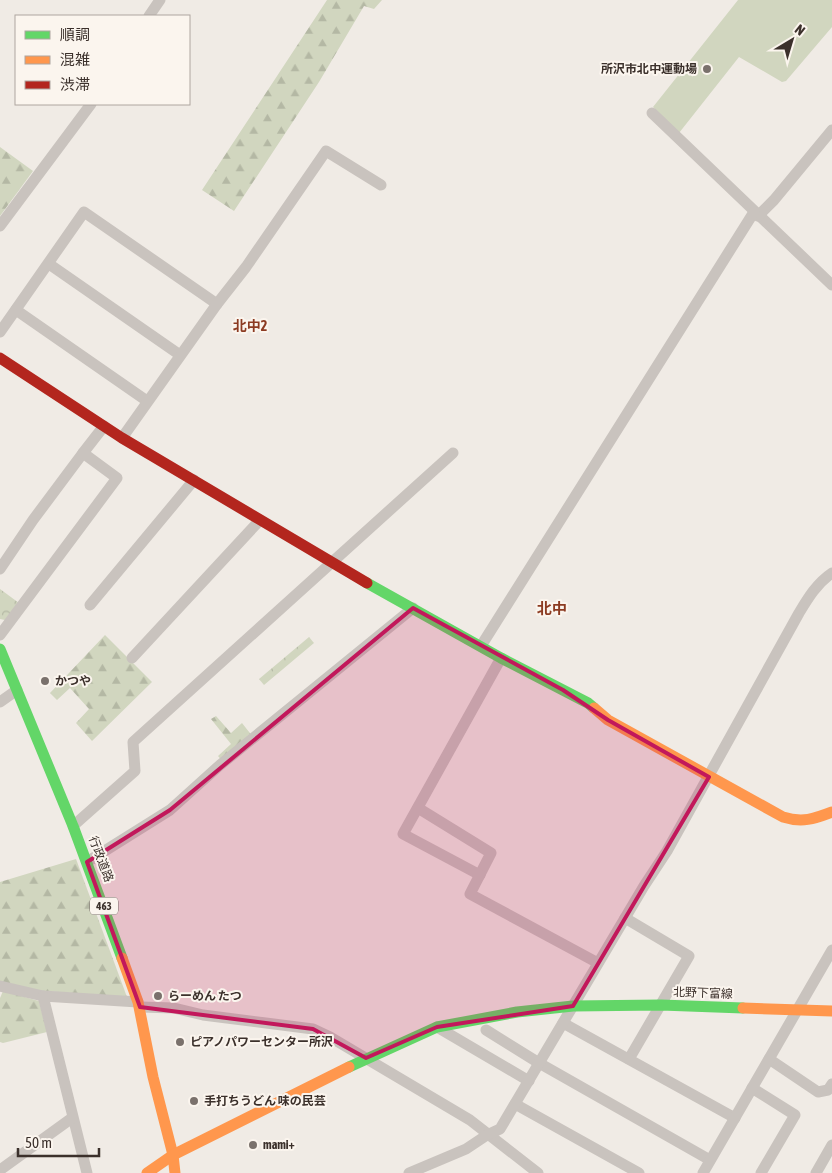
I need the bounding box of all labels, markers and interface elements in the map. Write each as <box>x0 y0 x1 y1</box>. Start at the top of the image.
legend <box>15 15 190 105</box>
north arrow <box>767 15 817 65</box>
text: N <box>792 21 808 39</box>
text: 順調 <box>60 26 90 43</box>
text: 混雑 <box>60 51 90 68</box>
place label: 所沢市北中運動場 <box>601 62 697 76</box>
marker: 所沢市北中運動場 <box>701 63 713 75</box>
text: 渋滞 <box>60 76 90 93</box>
district label: 北中2 <box>233 318 268 334</box>
district label: 北中 <box>537 600 567 617</box>
place label: かつや <box>55 674 91 688</box>
marker: かつや <box>39 675 51 687</box>
street label: 行政道路 <box>86 834 116 884</box>
road number: 463 <box>90 898 118 914</box>
street label: 北野下富線 <box>673 985 733 1001</box>
place label: らーめん たつ <box>168 989 242 1003</box>
marker: らーめん たつ <box>152 990 164 1002</box>
place label: ピアノパワーセンター所沢 <box>190 1035 333 1049</box>
marker: ピアノパワーセンター所沢 <box>174 1036 186 1048</box>
place label: 手打ちうどん 味の民芸 <box>204 1094 326 1108</box>
marker: 手打ちうどん 味の民芸 <box>188 1095 200 1107</box>
scale bar <box>18 1126 99 1158</box>
text: 50 m <box>25 1134 52 1151</box>
place label: mami+ <box>263 1138 295 1152</box>
marker: mami+ <box>247 1139 259 1151</box>

